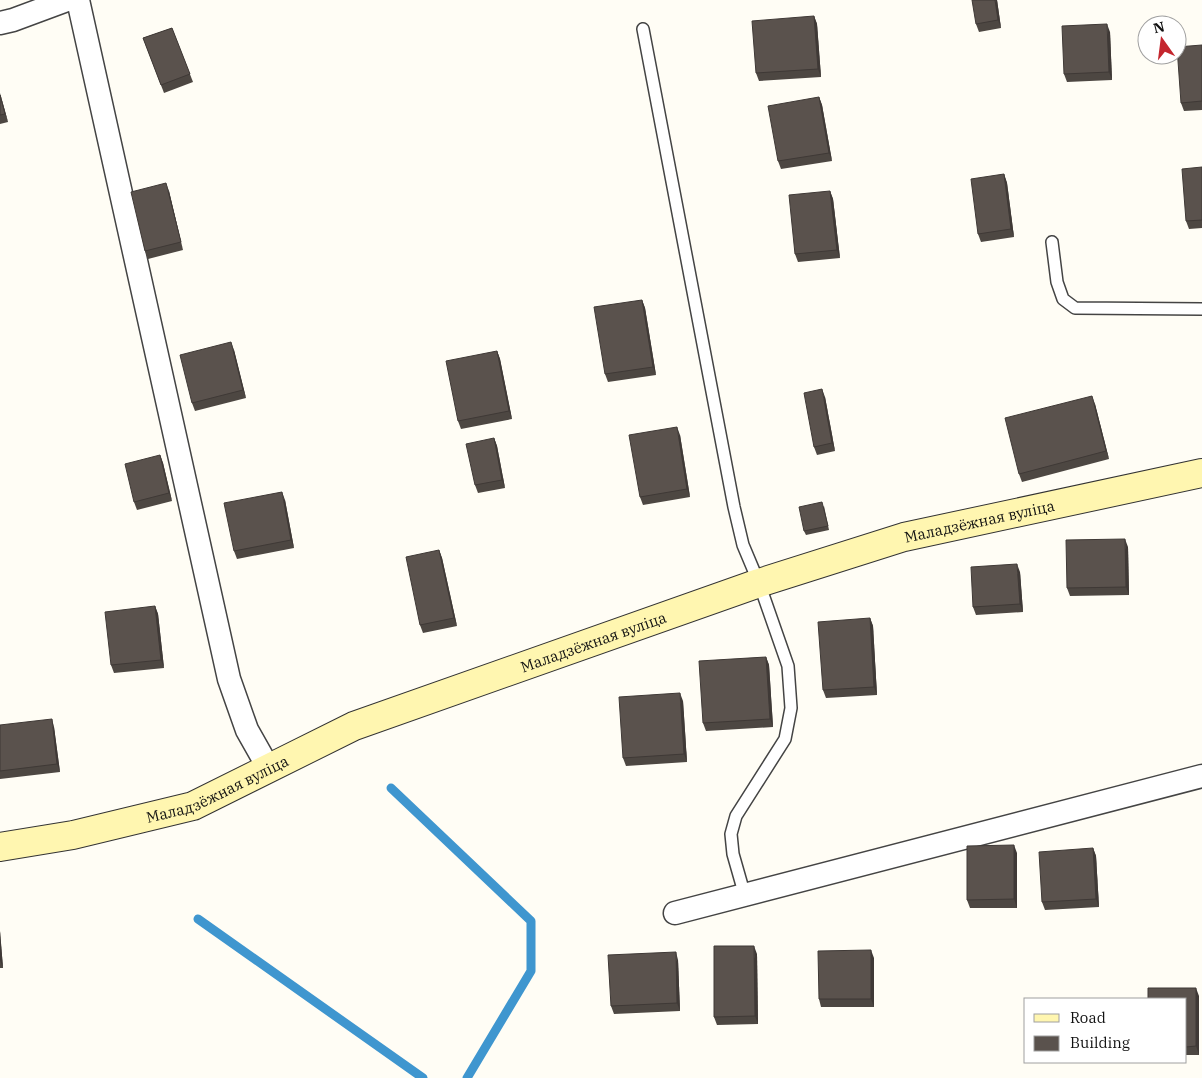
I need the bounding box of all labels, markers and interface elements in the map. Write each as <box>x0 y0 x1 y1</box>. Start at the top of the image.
north arrow <box>1137 15 1187 65</box>
text: N <box>1151 17 1166 37</box>
street label: Маладзёжная вуліца <box>903 495 1056 546</box>
street label: Маладзёжная вуліца <box>518 607 669 676</box>
street label: Маладзёжная вуліца <box>144 751 291 827</box>
legend <box>1024 998 1187 1063</box>
text: Road <box>1070 1008 1106 1027</box>
text: Building <box>1070 1033 1130 1052</box>

